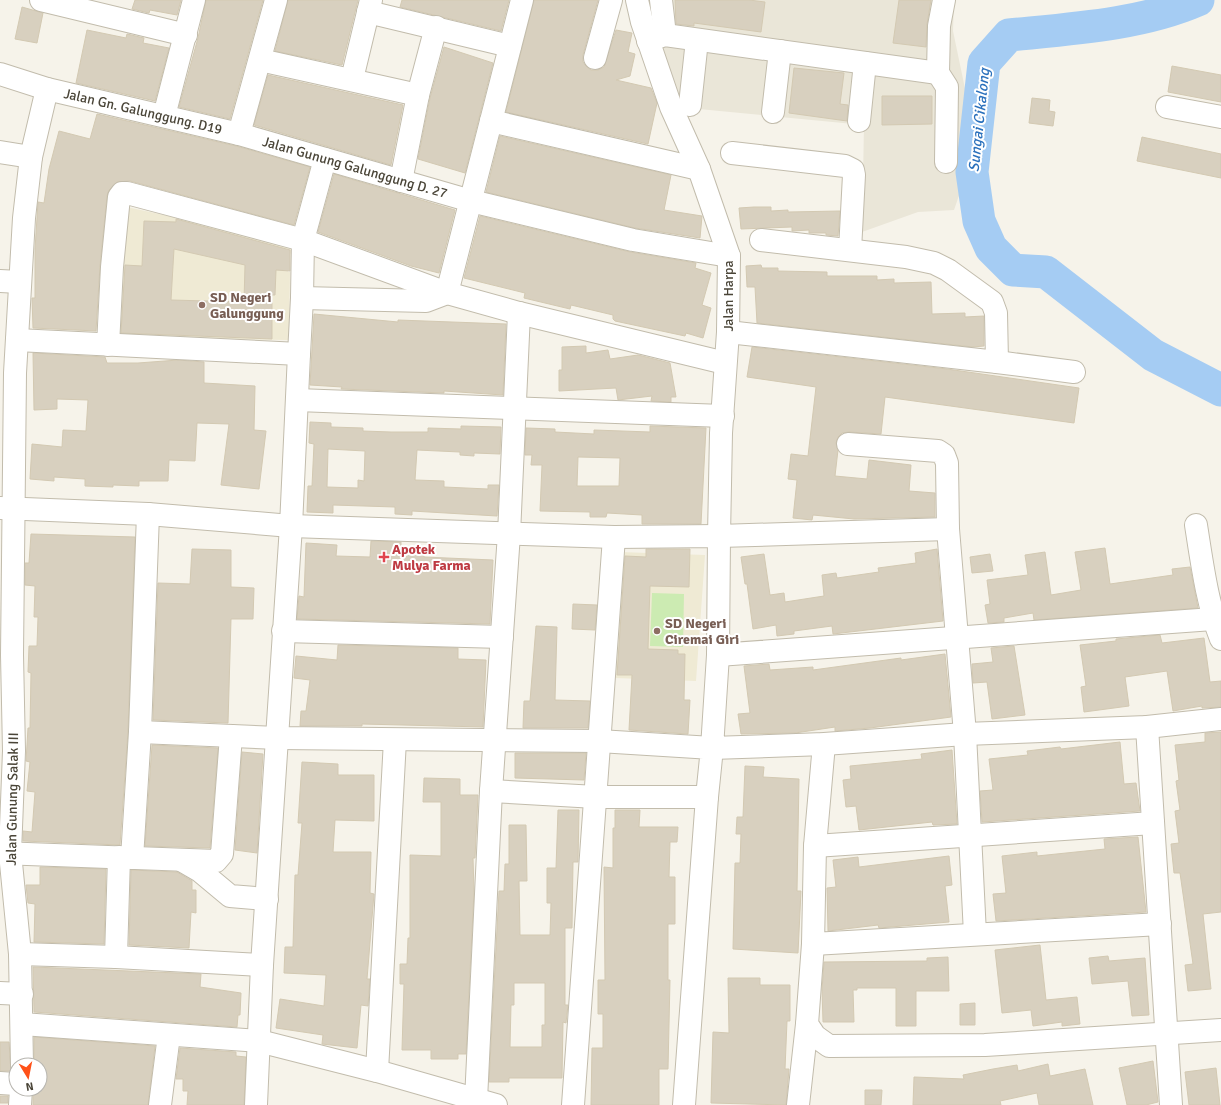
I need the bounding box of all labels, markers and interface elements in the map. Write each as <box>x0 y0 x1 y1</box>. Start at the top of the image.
water label: Sungai Cikalong <box>965 66 994 173</box>
street label: Jalan Gn. Galunggung. D19 <box>62 85 224 138</box>
street label: Jalan Gunung Galunggung D. 27 <box>260 133 449 202</box>
street label: Jalan Harpa <box>720 260 737 332</box>
place label: SD Negeri Galunggung <box>210 289 284 322</box>
marker: SD Negeri Galunggung <box>197 300 207 310</box>
place label: Apotek Mulya Farma <box>392 541 471 574</box>
marker: Apotek Mulya Farma <box>379 552 389 562</box>
place label: SD Negeri Ciremai Giri <box>665 615 739 648</box>
marker: SD Negeri Ciremai Giri <box>652 626 662 636</box>
street label: Jalan Gunung Salak III <box>3 732 22 866</box>
north arrow <box>8 1057 48 1097</box>
text: N <box>25 1079 35 1093</box>

